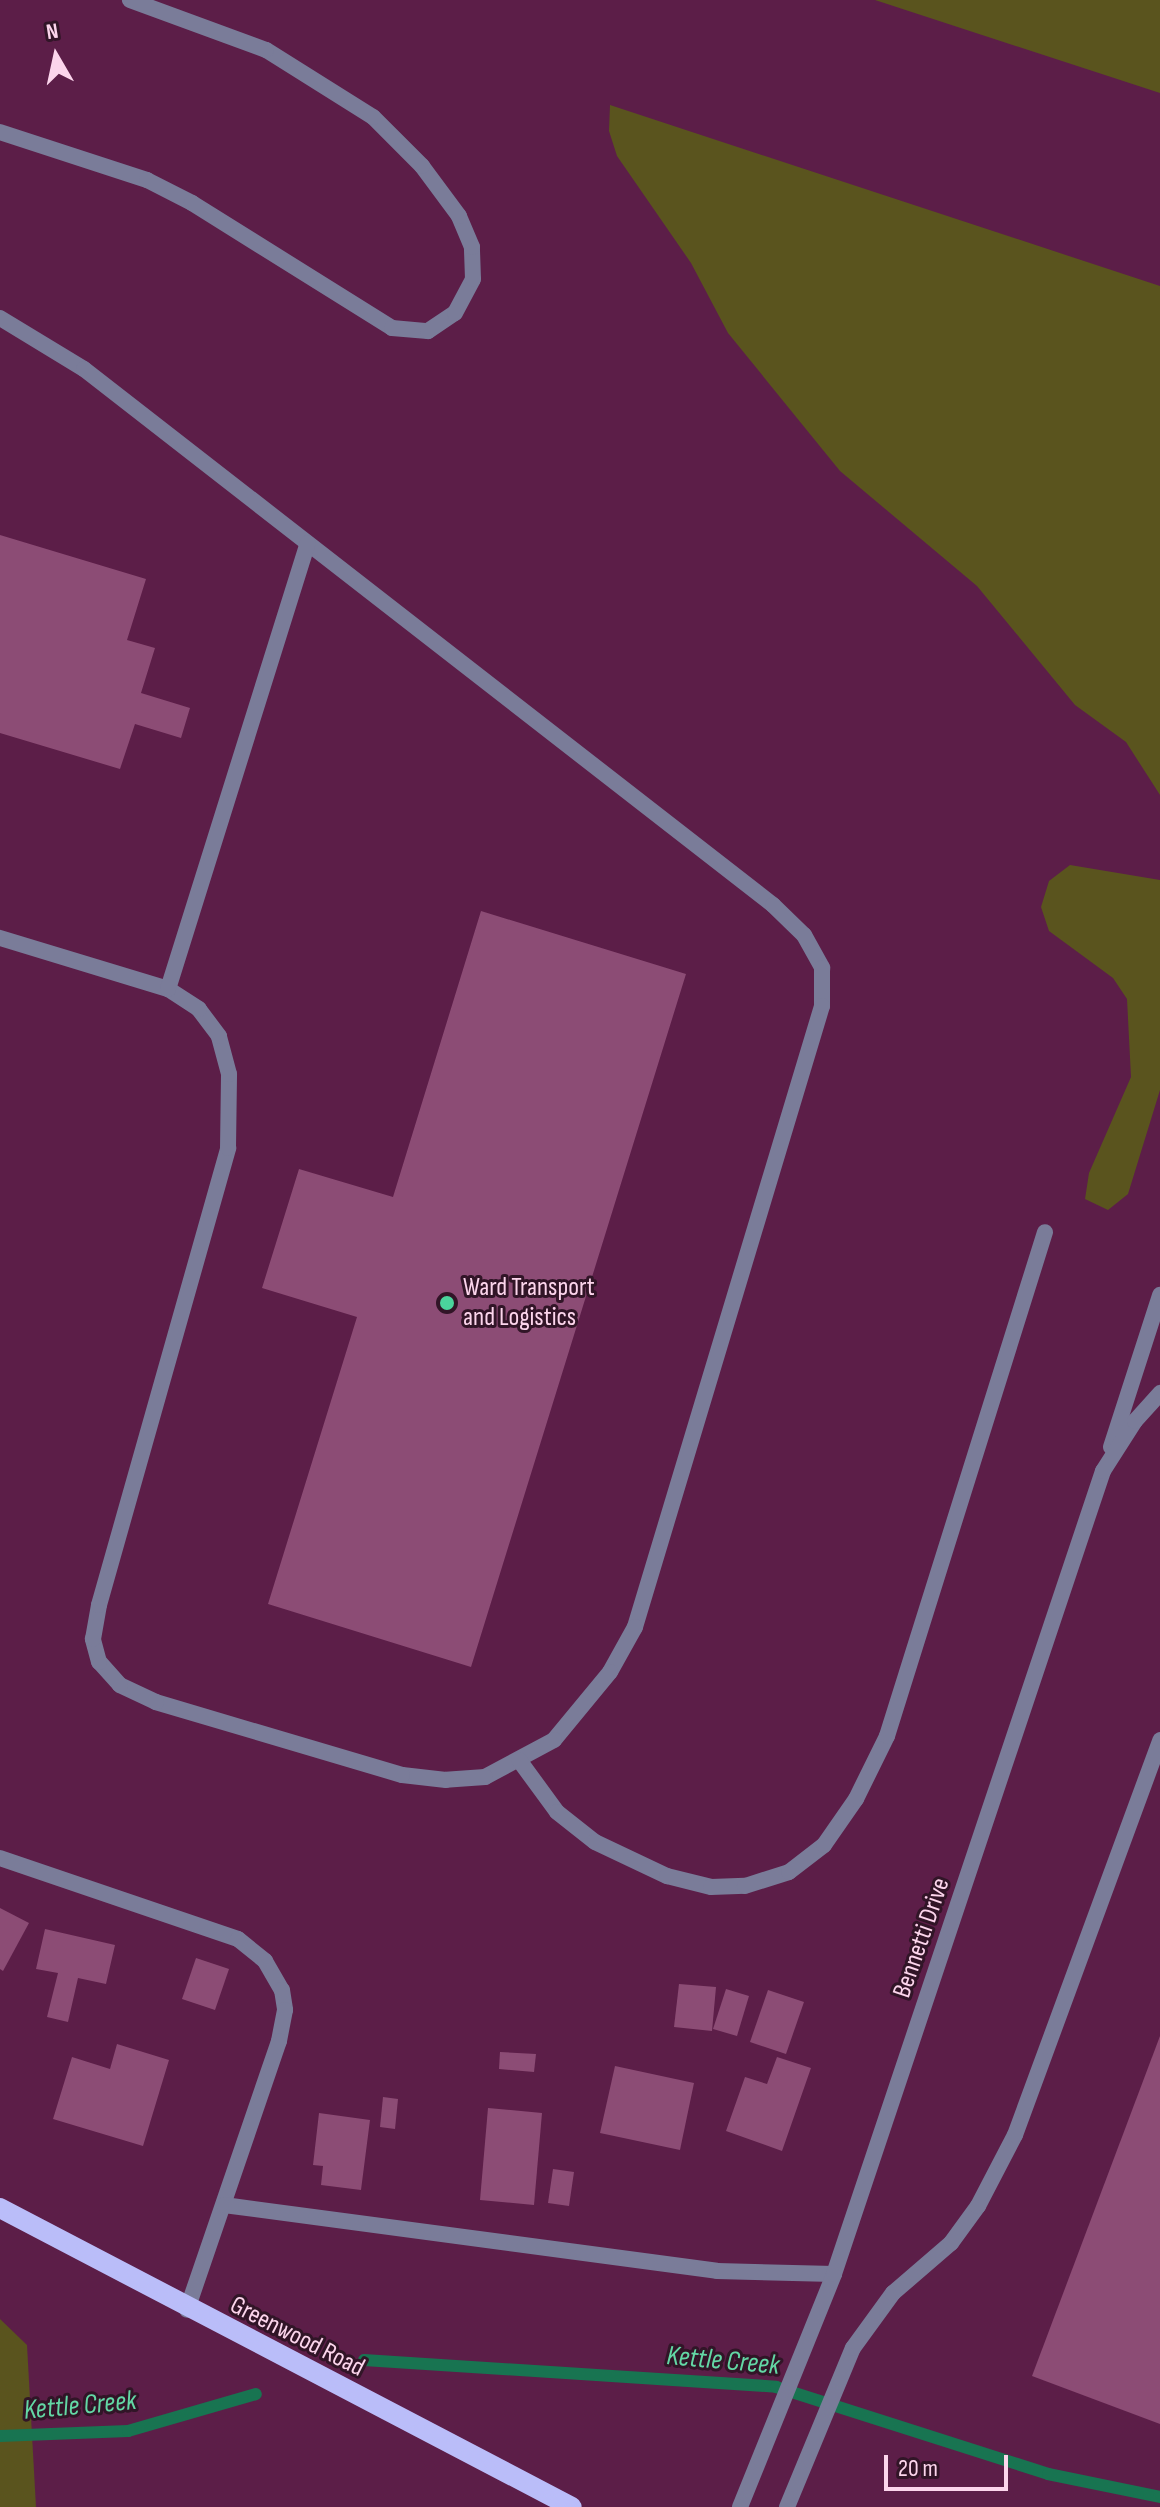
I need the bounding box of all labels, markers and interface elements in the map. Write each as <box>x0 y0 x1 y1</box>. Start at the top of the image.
north arrow <box>16 16 96 96</box>
text: N <box>44 18 60 46</box>
place label: Ward Transport and Logistics <box>463 1272 595 1334</box>
marker: Ward Transport and Logistics <box>438 1294 456 1312</box>
street label: Bennetti Drive <box>887 1874 957 2002</box>
street label: Greenwood Road <box>225 2290 369 2384</box>
water label: Kettle Creek <box>665 2339 781 2383</box>
water label: Kettle Creek <box>22 2384 138 2428</box>
scale bar <box>888 2439 1012 2489</box>
text: 20 m <box>898 2454 938 2483</box>

